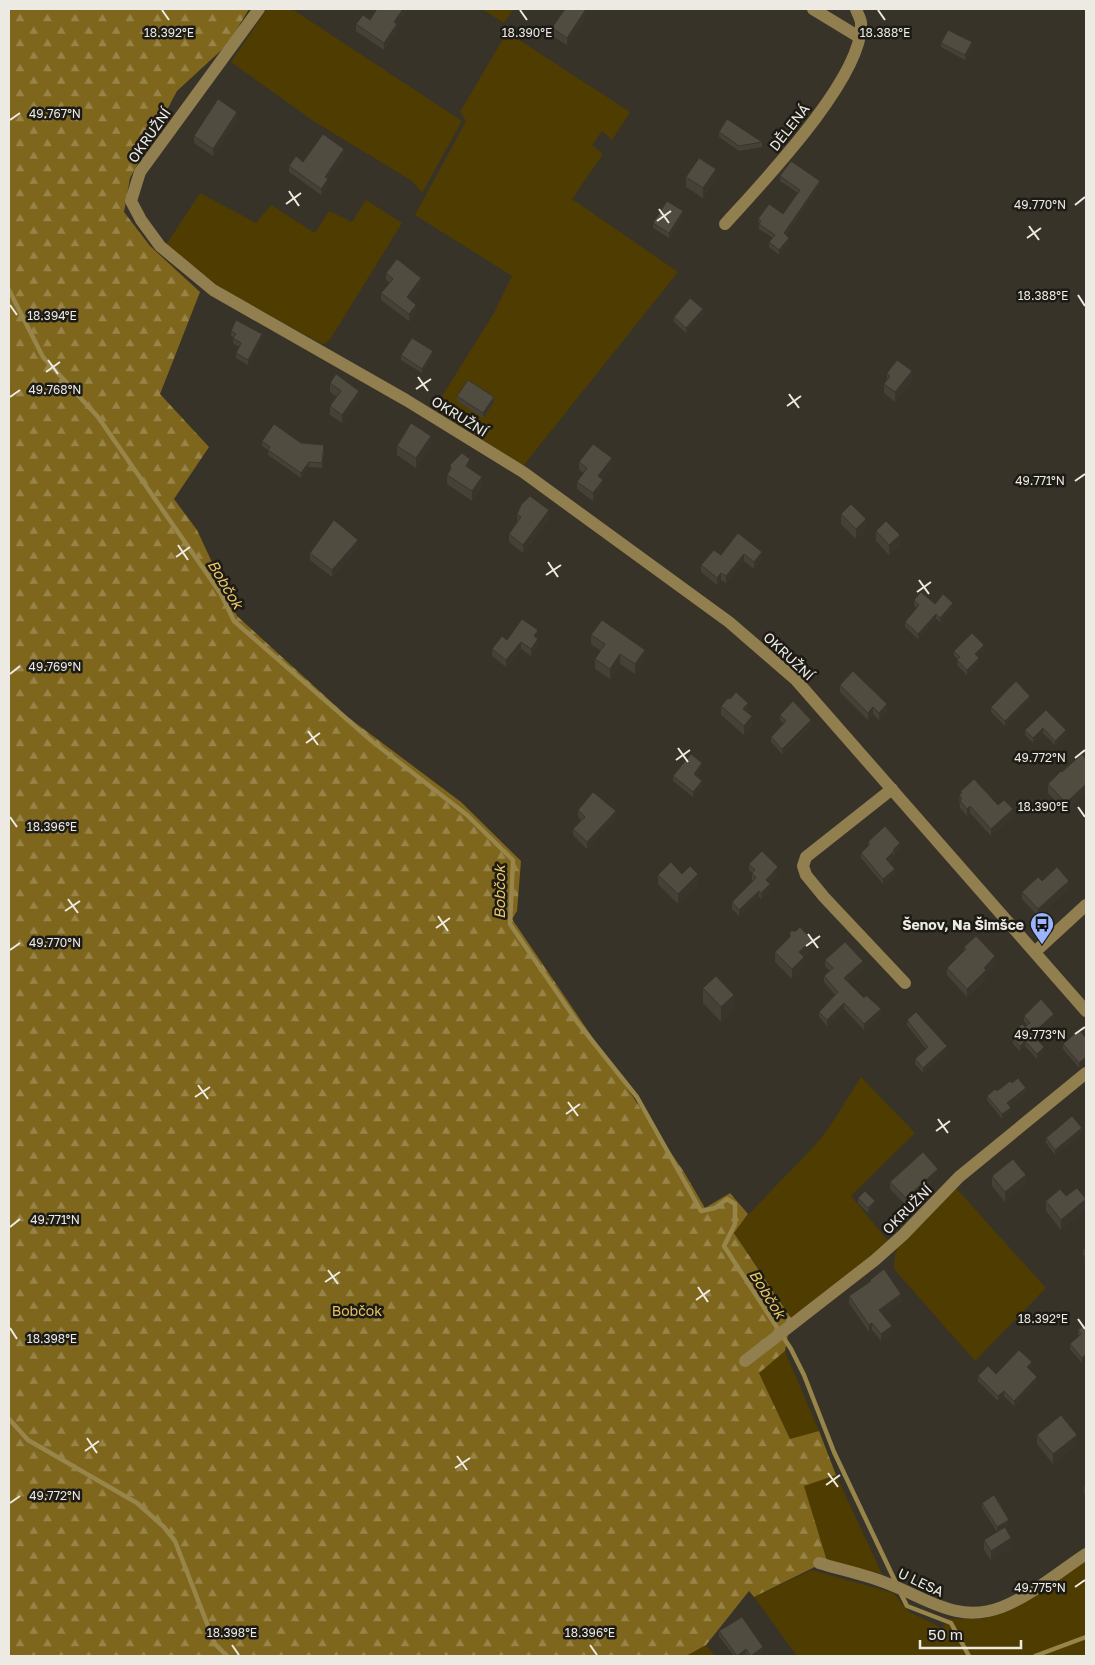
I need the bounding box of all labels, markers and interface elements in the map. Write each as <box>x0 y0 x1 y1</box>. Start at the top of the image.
text: 18.392°E <box>144 25 194 40</box>
text: 18.390°E <box>502 25 552 40</box>
text: 18.388°E <box>860 25 910 40</box>
street label: DĚLENÁ <box>765 100 813 154</box>
street label: OKRUŽNÍ <box>124 104 174 166</box>
text: 49.767°N <box>29 106 81 121</box>
text: 49.770°N <box>1014 197 1066 212</box>
text: 18.388°E <box>1018 288 1068 303</box>
text: 18.394°E <box>27 308 77 323</box>
text: 49.768°N <box>29 382 81 397</box>
street label: OKRUŽNÍ <box>429 392 492 440</box>
text: 49.771°N <box>1015 473 1065 488</box>
water label: Bobčok <box>204 556 248 613</box>
street label: OKRUŽNÍ <box>760 628 818 684</box>
text: 49.769°N <box>29 659 81 674</box>
text: 49.772°N <box>1014 750 1066 765</box>
text: 18.390°E <box>1018 799 1068 814</box>
text: 18.396°E <box>27 819 77 834</box>
water label: Bobčok <box>490 864 508 919</box>
bus stop icon: Šenov, Na Šimšce <box>1029 911 1055 945</box>
place label: Šenov, Na Šimšce <box>902 916 1024 933</box>
text: 49.770°N <box>29 935 81 950</box>
text: 49.773°N <box>1014 1027 1066 1042</box>
street label: OKRUŽNÍ <box>879 1180 936 1237</box>
text: 49.771°N <box>30 1212 80 1227</box>
water label: Bobčok <box>746 1266 791 1323</box>
park label: Bobčok <box>332 1302 382 1319</box>
text: 18.392°E <box>1018 1311 1068 1326</box>
text: 18.398°E <box>27 1331 77 1346</box>
text: 49.772°N <box>29 1488 81 1503</box>
street label: U LESA <box>895 1564 947 1600</box>
text: 49.775°N <box>1014 1580 1066 1595</box>
scale bar <box>920 1618 1021 1650</box>
text: 18.398°E <box>207 1625 257 1640</box>
text: 18.396°E <box>565 1625 615 1640</box>
text: 50 m <box>928 1625 963 1643</box>

